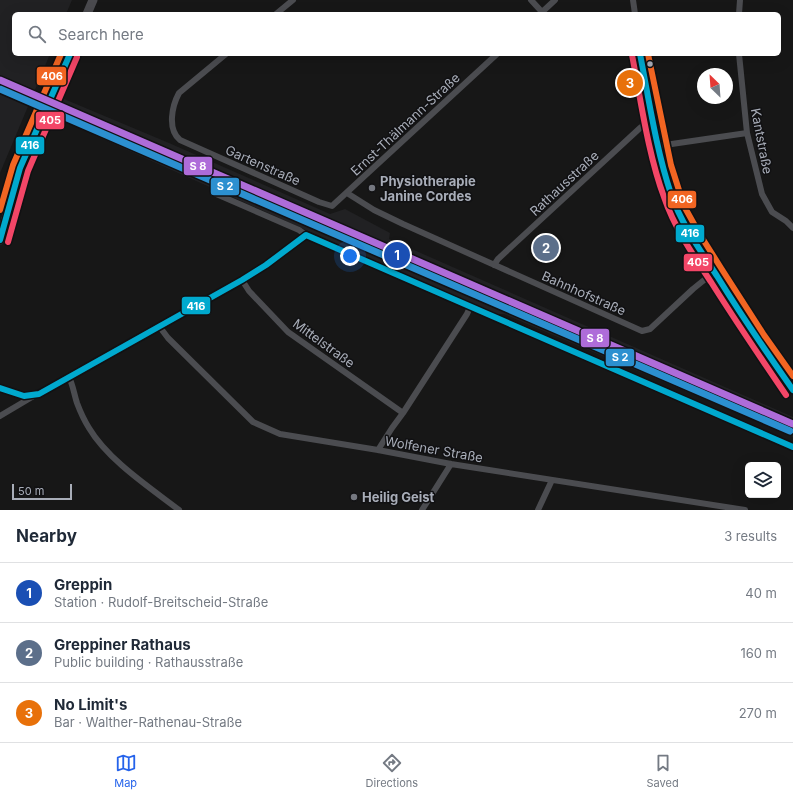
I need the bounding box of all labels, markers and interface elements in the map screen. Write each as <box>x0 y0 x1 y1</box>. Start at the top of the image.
search box <box>12 12 781 56</box>
icon: search <box>26 23 48 45</box>
text: Search here <box>58 25 144 44</box>
unlabelled marker <box>645 59 655 69</box>
line badge: 406 <box>36 66 67 86</box>
pin: 3 <box>617 68 643 98</box>
north arrow <box>697 68 733 104</box>
text: 406 <box>41 69 63 83</box>
street label: Ernst-Thälmann-Straße <box>347 69 463 179</box>
street label: Kantstraße <box>748 107 776 175</box>
line badge: 405 <box>35 111 65 130</box>
text: 405 <box>39 113 61 127</box>
line badge: 416 <box>15 136 45 155</box>
text: 416 <box>21 138 39 152</box>
street label: Gartenstraße <box>223 141 303 189</box>
street label: Rathausstraße <box>526 147 602 219</box>
line badge: S 8 <box>183 156 213 176</box>
text: S 8 <box>190 159 206 173</box>
place label: Physiotherapie Janine Cordes <box>380 173 476 204</box>
line badge: S 2 <box>210 177 240 196</box>
text: S 2 <box>217 179 233 193</box>
marker: Physiotherapie Janine Cordes <box>367 183 377 193</box>
line badge: 406 <box>667 190 697 209</box>
text: 406 <box>671 192 693 206</box>
line badge: 416 <box>675 224 705 243</box>
text: 416 <box>681 226 699 240</box>
pin: 2 <box>533 233 559 263</box>
pin: 1 <box>384 240 410 270</box>
your location <box>340 246 360 266</box>
line badge: 405 <box>683 253 713 272</box>
text: 405 <box>687 255 709 269</box>
street label: Bahnhofstraße <box>540 267 628 319</box>
line badge: 416 <box>181 296 211 315</box>
text: 416 <box>187 299 205 313</box>
street label: Mittelstraße <box>290 315 358 371</box>
line badge: S 8 <box>580 328 610 348</box>
text: S 8 <box>587 331 603 345</box>
line badge: S 2 <box>605 348 635 367</box>
text: S 2 <box>612 350 628 364</box>
street label: Wolfener Straße <box>384 433 484 465</box>
map controls <box>745 462 781 498</box>
button: layers <box>745 462 781 498</box>
scale bar <box>12 482 72 501</box>
text: 50 m <box>18 484 44 498</box>
place label: Heilig Geist <box>362 489 435 505</box>
marker: Heilig Geist <box>349 492 359 502</box>
text: Nearby <box>16 526 77 546</box>
text: 3 results <box>724 528 777 544</box>
text: Greppin <box>54 575 112 594</box>
text: 1 <box>26 585 32 601</box>
text: 40 m <box>745 585 777 601</box>
text: Station · Rudolf-Breitscheid-Straße <box>54 594 268 610</box>
text: Greppiner Rathaus <box>54 635 191 654</box>
text: 2 <box>25 645 33 661</box>
text: 160 m <box>740 645 777 661</box>
text: Public building · Rathausstraße <box>54 654 243 670</box>
text: No Limit's <box>54 695 127 714</box>
text: 3 <box>25 705 33 721</box>
text: 270 m <box>739 705 777 721</box>
text: Bar · Walther-Rathenau-Straße <box>54 714 242 730</box>
tab: Map <box>114 752 137 790</box>
tab: Directions <box>366 752 418 790</box>
tab: Saved <box>647 752 679 790</box>

